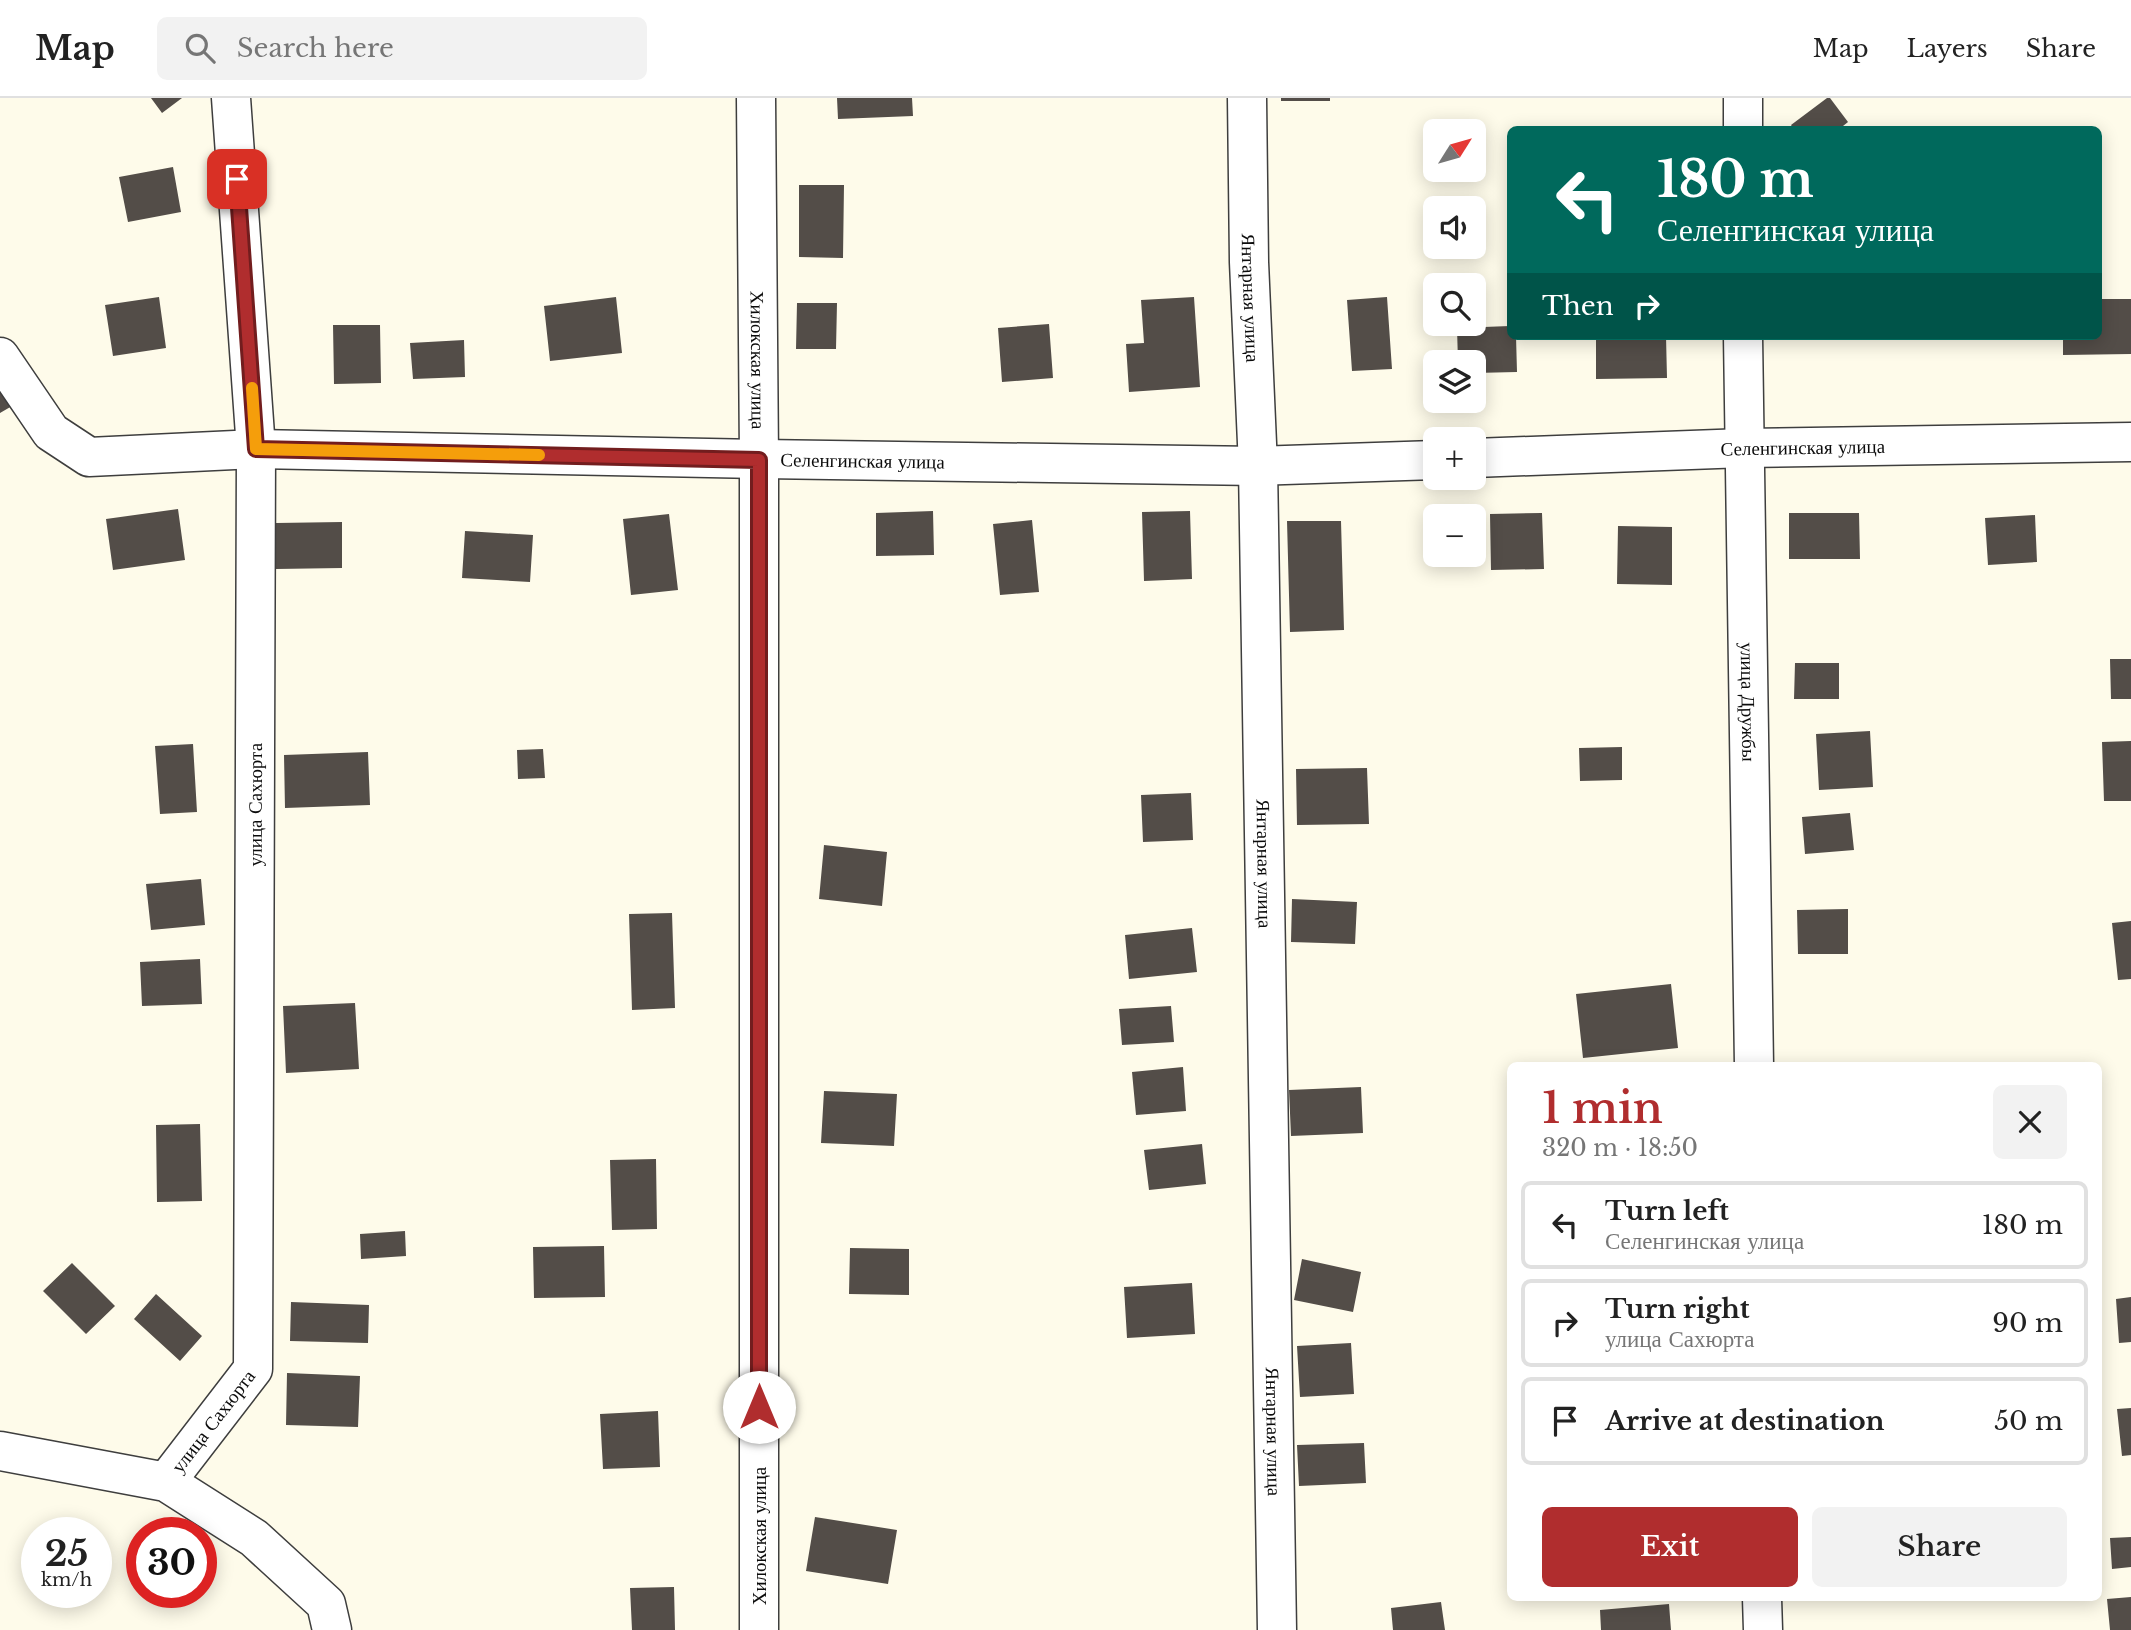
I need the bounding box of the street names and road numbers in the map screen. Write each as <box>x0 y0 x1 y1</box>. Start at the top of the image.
street label: Янтарная улица <box>1237 233 1264 364</box>
street label: Хилокская улица <box>746 291 770 430</box>
street label: Селенгинская улица <box>1720 435 1886 461</box>
street label: Селенгинская улица <box>780 448 945 474</box>
street label: улица Дружбы <box>1736 642 1760 762</box>
street label: улица Сахюрта <box>244 742 267 866</box>
street label: Янтарная улица <box>1251 799 1277 929</box>
street label: улица Сахюрта <box>167 1365 260 1477</box>
street label: Янтарная улица <box>1261 1367 1286 1497</box>
street label: Хилокская улица <box>748 1466 771 1605</box>

